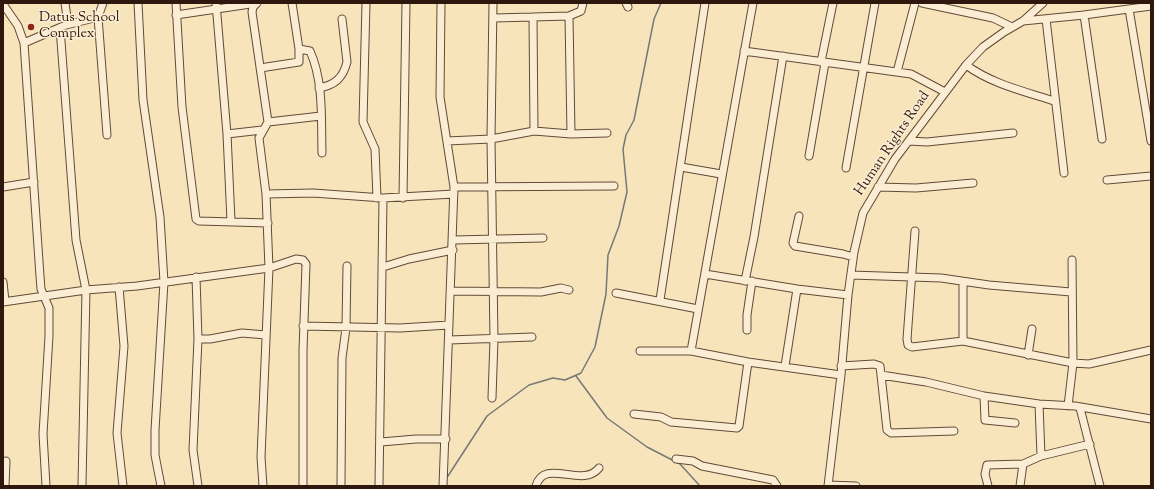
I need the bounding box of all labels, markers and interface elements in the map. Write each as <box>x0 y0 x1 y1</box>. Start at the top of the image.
place label: Datus School Complex <box>39 11 120 44</box>
marker: Datus School Complex <box>26 22 36 32</box>
street label: Human Rights Road <box>852 89 934 199</box>

